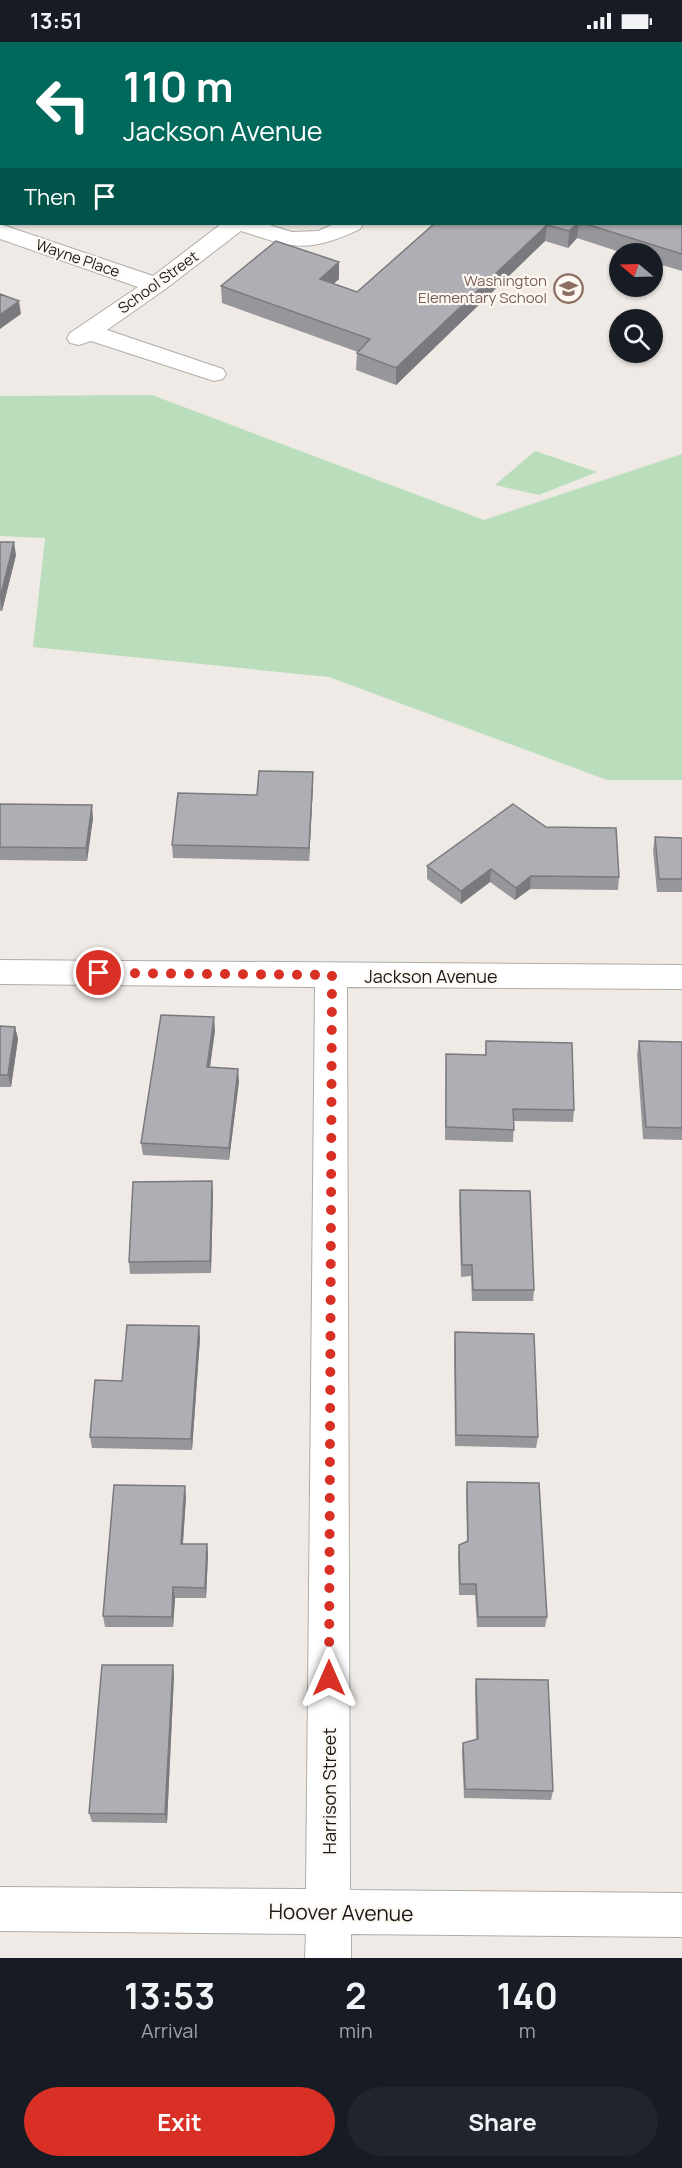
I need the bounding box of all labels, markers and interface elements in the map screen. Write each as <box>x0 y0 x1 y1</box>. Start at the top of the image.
text: 13:51 <box>30 6 83 36</box>
text: 110 m <box>123 57 234 115</box>
icon: left <box>24 66 102 144</box>
text: Jackson Avenue <box>123 112 323 149</box>
icon: arrive <box>88 180 121 213</box>
text: Then <box>24 182 76 212</box>
street label: Wayne Place <box>33 234 123 282</box>
north arrow <box>609 243 663 297</box>
map controls <box>609 243 663 363</box>
street label: School Street <box>113 246 203 318</box>
place label: Washington Elementary School <box>418 270 547 308</box>
school or university icon: Washington Elementary School <box>552 273 584 305</box>
button: search <box>609 309 663 363</box>
pin <box>73 947 124 998</box>
icon: arrive <box>82 956 115 989</box>
street label: Jackson Avenue <box>364 964 498 988</box>
position arrow <box>297 1646 361 1710</box>
street label: Harrison Street <box>317 1728 341 1854</box>
street label: Hoover Avenue <box>268 1897 414 1927</box>
text: 13:53 <box>124 1971 215 2020</box>
text: 2 <box>345 1971 367 2020</box>
text: 140 <box>497 1971 558 2020</box>
text: Arrival <box>141 2017 198 2044</box>
text: min <box>339 2017 373 2044</box>
text: m <box>519 2017 536 2044</box>
button: Exit <box>24 2087 335 2156</box>
button: Share <box>347 2087 658 2156</box>

